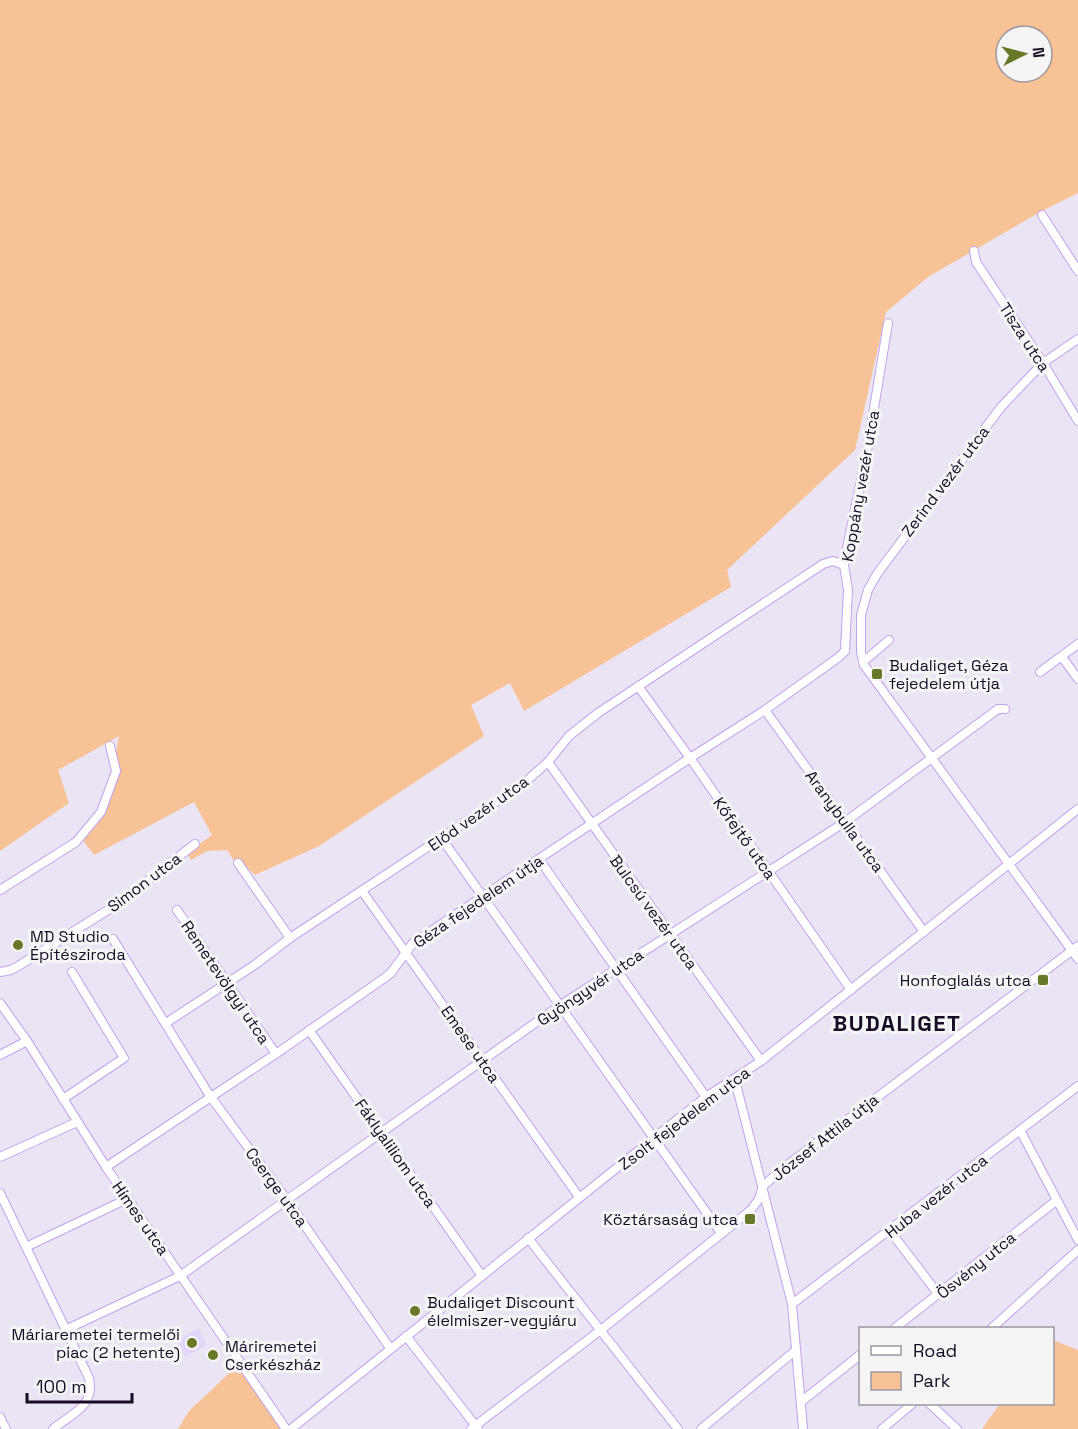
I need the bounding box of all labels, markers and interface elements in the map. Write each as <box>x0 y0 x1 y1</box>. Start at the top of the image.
north arrow <box>994 24 1054 84</box>
text: N <box>1027 46 1049 59</box>
street label: Tisza utca <box>994 298 1055 376</box>
street label: Koppány vezér utca <box>837 409 884 563</box>
street label: Zerind vezér utca <box>897 422 994 541</box>
place label: Budaliget, Géza fejedelem útja <box>889 655 1008 694</box>
marker: Budaliget, Géza fejedelem útja <box>870 667 884 681</box>
street label: Aranybulla utca <box>800 766 889 877</box>
street label: Előd vezér utca <box>424 771 533 856</box>
street label: Kőfejtő utca <box>709 793 781 884</box>
street label: Simon utca <box>103 848 185 917</box>
street label: Géza fejedelem útja <box>409 850 547 953</box>
street label: Bulcsú vezér utca <box>605 851 702 974</box>
street label: Remetevölgyi utca <box>176 916 275 1048</box>
place label: MD Studio Építésziroda <box>30 926 126 965</box>
marker: MD Studio Építésziroda <box>11 938 25 952</box>
street label: Gyöngyvér utca <box>533 944 647 1031</box>
place label: Honfoglalás utca <box>900 970 1031 991</box>
marker: Honfoglalás utca <box>1036 973 1050 987</box>
street label: Emese utca <box>436 1001 505 1087</box>
district label: BUDALIGET <box>833 1009 961 1037</box>
street label: Zsolt fejedelem utca <box>614 1062 754 1175</box>
street label: József Attila útja <box>768 1089 883 1186</box>
street label: Fáklyaliliom utca <box>350 1095 441 1212</box>
street label: Cserge utca <box>241 1143 313 1231</box>
street label: Huba vezér utca <box>881 1150 992 1243</box>
street label: Hímes utca <box>107 1177 174 1259</box>
place label: Köztársaság utca <box>603 1209 738 1230</box>
marker: Köztársaság utca <box>743 1212 757 1226</box>
street label: Ösvény utca <box>932 1227 1020 1304</box>
place label: Budaliget Discount élelmiszer-vegyiáru <box>427 1292 577 1331</box>
marker: Budaliget Discount élelmiszer-vegyiáru <box>408 1304 422 1318</box>
place label: Máriaremetei termelői piac (2 hetente) <box>12 1324 180 1363</box>
legend <box>859 1327 1054 1405</box>
marker: Máriaremetei termelői piac (2 hetente) <box>185 1336 199 1350</box>
place label: Máriremetei Cserkészház <box>225 1336 321 1375</box>
text: Road <box>913 1339 957 1362</box>
marker: Máriremetei Cserkészház <box>206 1348 220 1362</box>
scale bar <box>27 1366 132 1404</box>
text: Park <box>913 1369 951 1392</box>
text: 100 m <box>36 1375 87 1398</box>

